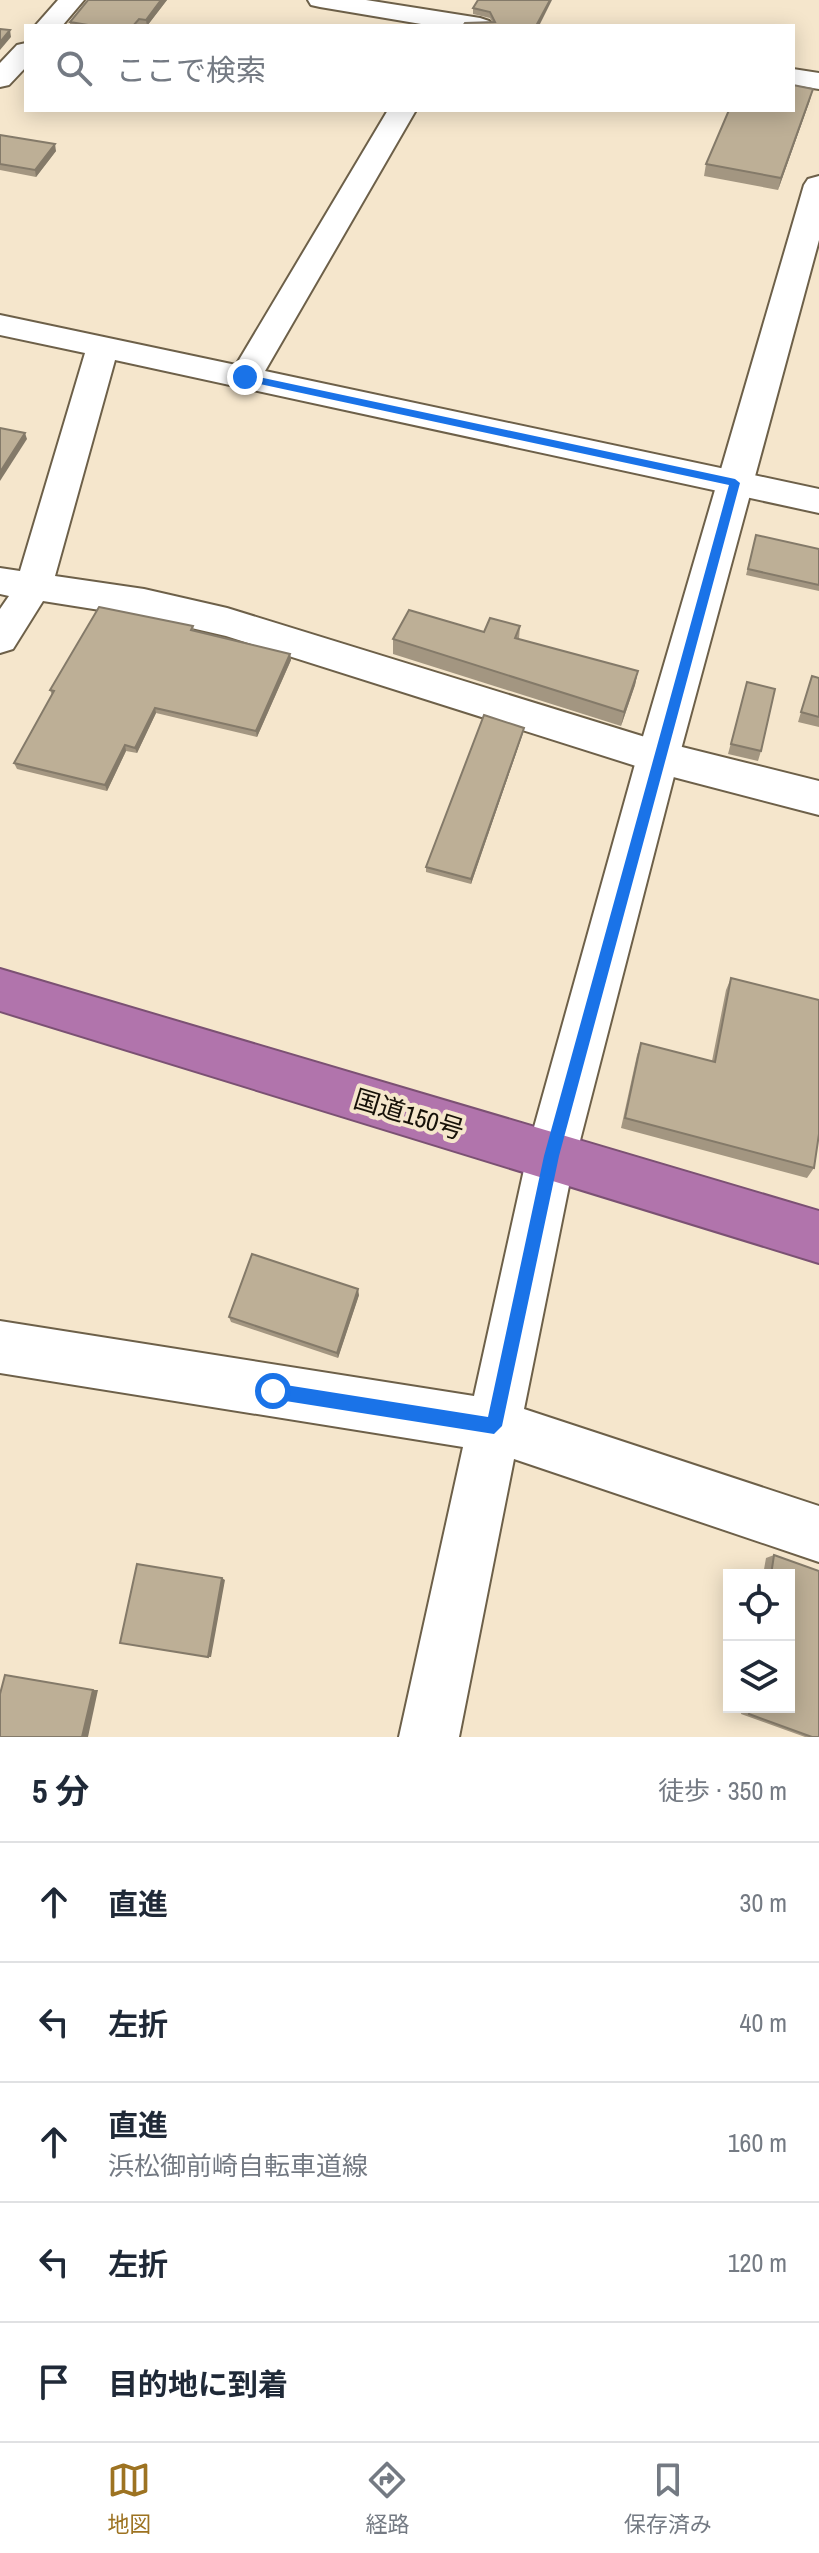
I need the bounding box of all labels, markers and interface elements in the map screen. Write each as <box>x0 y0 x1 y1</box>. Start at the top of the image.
search box <box>24 24 795 112</box>
icon: search <box>52 46 96 90</box>
text: ここで検索 <box>116 50 266 90</box>
route end <box>227 359 263 395</box>
street label: 国道150号 <box>350 1081 468 1147</box>
route start <box>255 1373 291 1409</box>
map controls <box>723 1569 795 1713</box>
button: locate <box>723 1569 795 1641</box>
button: layers <box>723 1641 795 1713</box>
text: 5 分 <box>32 1768 89 1814</box>
text: 徒歩 · 350 m <box>658 1773 787 1808</box>
icon: ahead <box>32 1880 76 1924</box>
text: 直進 <box>108 1884 168 1924</box>
text: 30 m <box>740 1885 787 1920</box>
icon: left <box>32 2000 76 2044</box>
text: 左折 <box>108 2004 168 2044</box>
text: 40 m <box>740 2005 787 2040</box>
text: 直進 <box>108 2105 168 2145</box>
icon: ahead <box>32 2120 76 2164</box>
text: 160 m <box>728 2125 787 2160</box>
text: 浜松御前崎自転車道線 <box>108 2148 368 2183</box>
icon: left <box>32 2240 76 2284</box>
text: 左折 <box>108 2244 168 2284</box>
text: 120 m <box>728 2245 787 2280</box>
icon: arrive <box>32 2360 76 2404</box>
text: 目的地に到着 <box>108 2364 288 2404</box>
tab: 地図 <box>107 2458 151 2539</box>
tab: 経路 <box>365 2458 410 2539</box>
tab: 保存済み <box>624 2458 712 2539</box>

